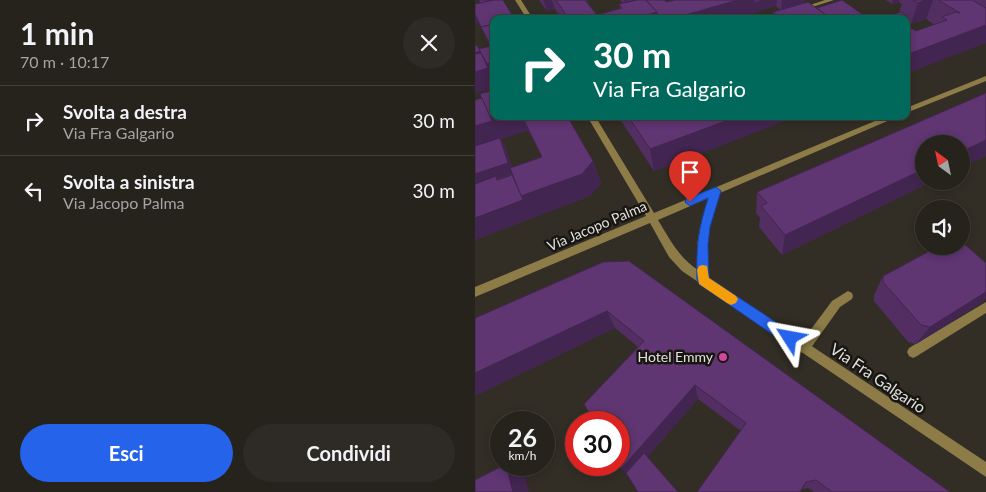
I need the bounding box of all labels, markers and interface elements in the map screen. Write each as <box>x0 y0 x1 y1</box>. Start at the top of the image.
text: 1 min <box>20 15 94 51</box>
button: close <box>403 17 455 69</box>
text: 30 m <box>593 33 671 75</box>
icon: right <box>510 35 575 100</box>
text: 70 m · 10:17 <box>20 52 109 71</box>
text: Via Fra Galgario <box>593 75 746 102</box>
text: Svolta a destra <box>63 100 187 123</box>
icon: right <box>20 107 48 135</box>
text: 30 m <box>412 109 455 132</box>
text: Via Fra Galgario <box>63 123 174 142</box>
north arrow <box>915 135 970 190</box>
map controls <box>915 135 970 255</box>
pin <box>669 151 711 202</box>
icon: arrive <box>676 158 704 186</box>
text: Svolta a sinistra <box>63 170 195 193</box>
icon: left <box>20 177 48 205</box>
text: 30 m <box>412 179 455 202</box>
text: Via Jacopo Palma <box>63 193 185 212</box>
street label: Via Jacopo Palma <box>545 197 649 254</box>
button: sound <box>915 200 970 255</box>
position arrow <box>763 311 815 363</box>
street label: Via Fra Galgario <box>827 339 930 417</box>
place label: Hotel Emmy <box>637 348 714 365</box>
marker: Hotel Emmy <box>717 351 729 363</box>
speed limit sign: 30 <box>565 411 630 476</box>
text: 26 <box>508 422 537 452</box>
button: Esci <box>20 424 233 482</box>
button: Condividi <box>243 424 455 482</box>
text: km/h <box>508 448 537 463</box>

